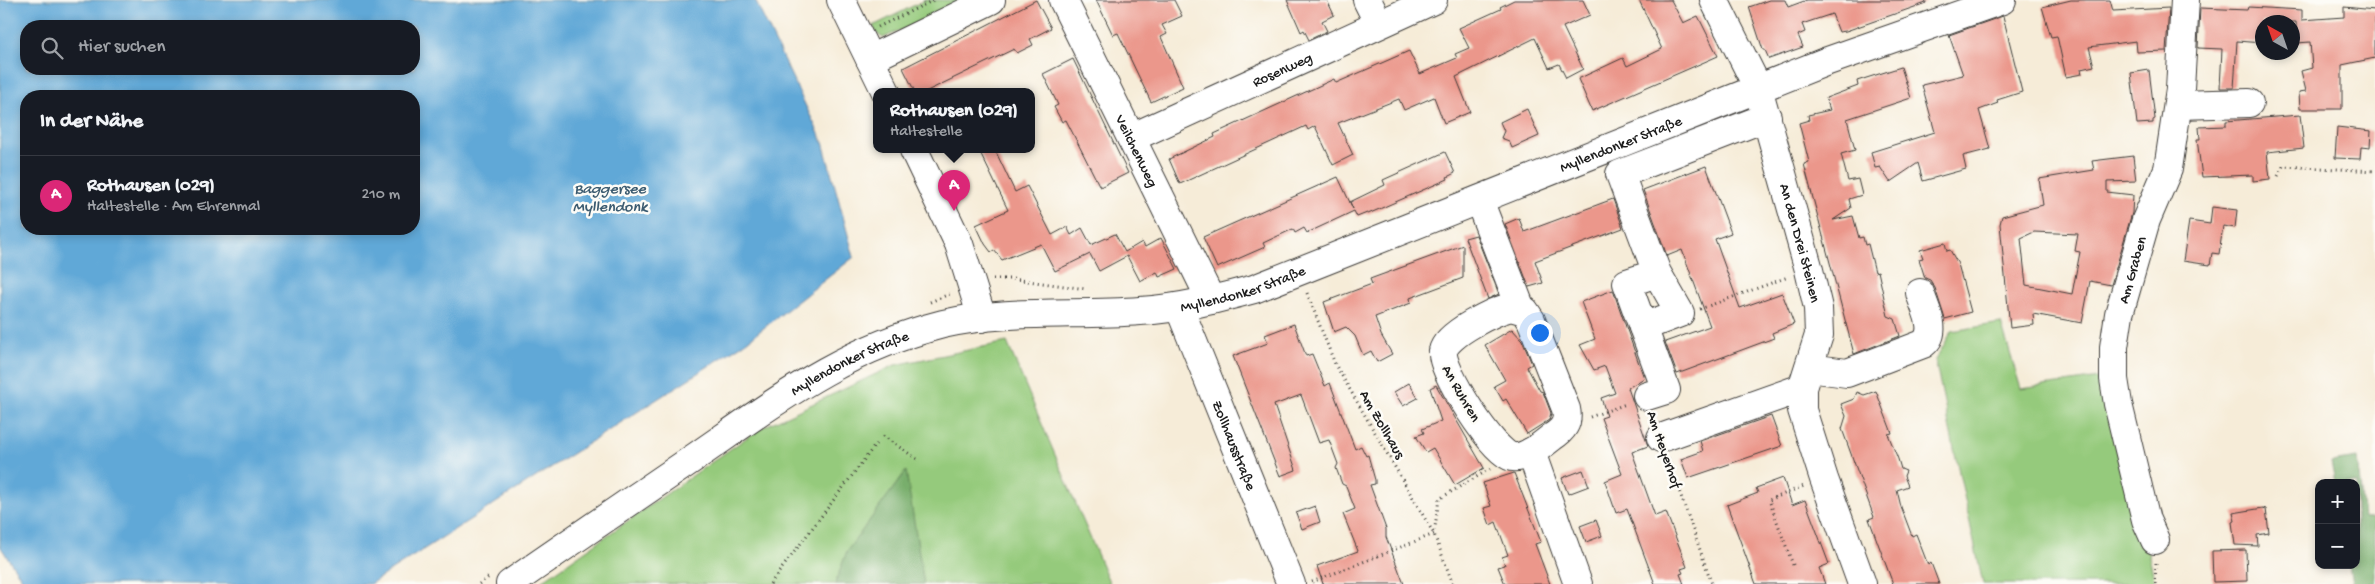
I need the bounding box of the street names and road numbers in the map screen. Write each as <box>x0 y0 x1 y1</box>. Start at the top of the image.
street label: Rosenweg <box>1250 49 1316 92</box>
street label: Veilchenweg <box>1110 111 1161 191</box>
street label: Myllendonker Straße <box>1557 113 1685 178</box>
street label: An den Drei Steinen <box>1774 182 1823 305</box>
street label: Am Graben <box>2115 235 2152 306</box>
street label: Myllendonker Straße <box>1179 262 1309 317</box>
street label: Myllendonker Straße <box>788 328 912 401</box>
street label: An Ruhren <box>1437 362 1484 426</box>
street label: Am Zollhaus <box>1354 388 1408 463</box>
street label: Zollhausstraße <box>1207 398 1259 494</box>
street label: Am Heyerhof <box>1642 409 1685 492</box>

